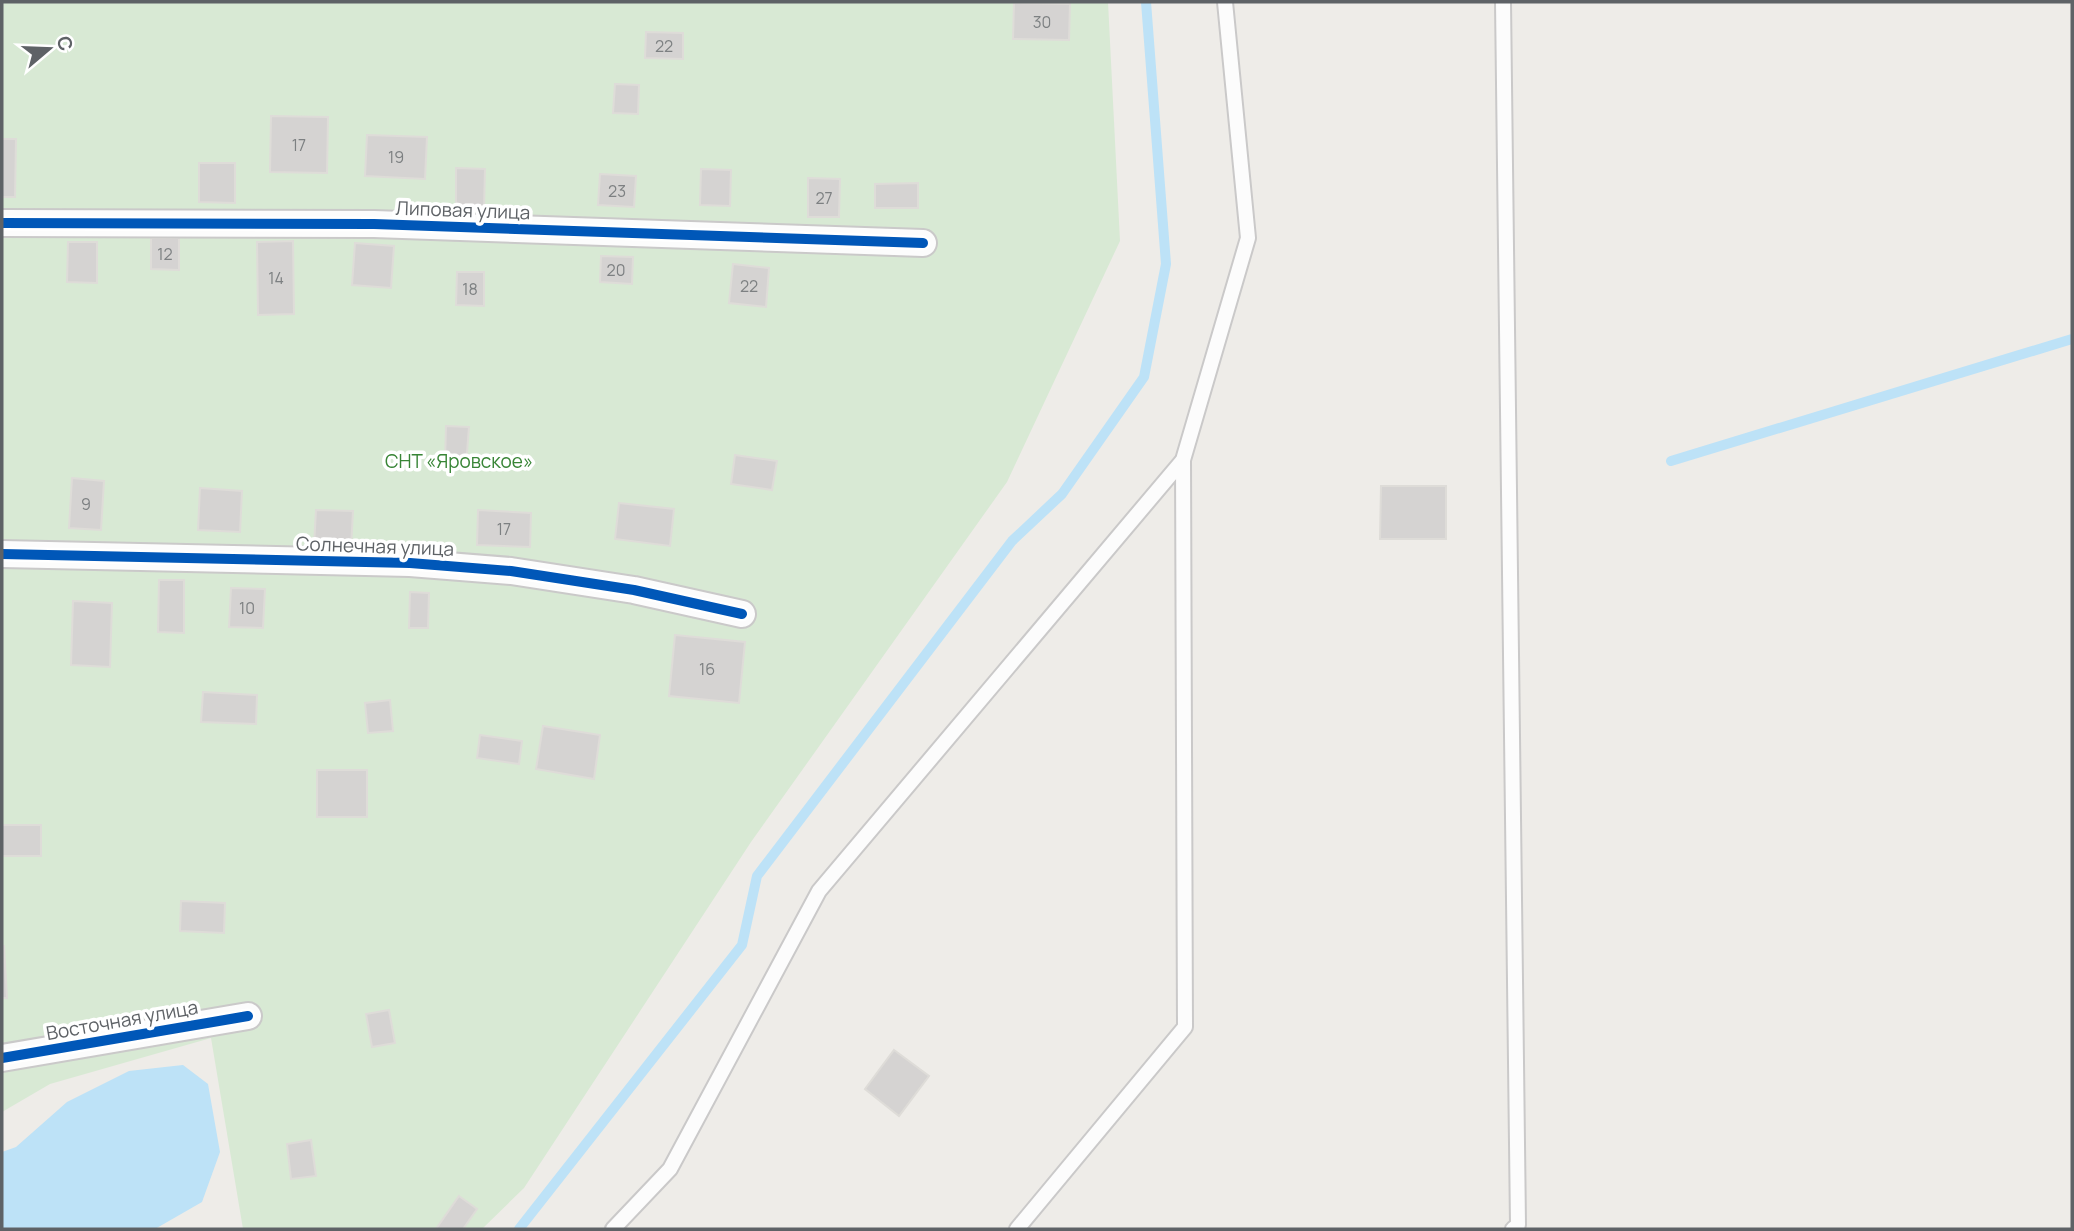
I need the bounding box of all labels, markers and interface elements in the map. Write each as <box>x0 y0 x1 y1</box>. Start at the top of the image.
house number: 30 <box>1033 11 1051 33</box>
north arrow <box>14 14 84 84</box>
text: С <box>50 33 80 54</box>
house number: 22 <box>655 35 673 57</box>
house number: 17 <box>292 134 306 156</box>
house number: 19 <box>388 146 404 168</box>
house number: 23 <box>608 180 626 202</box>
house number: 27 <box>815 187 833 209</box>
street label: Липовая улица <box>395 195 531 225</box>
house number: 12 <box>157 243 173 265</box>
house number: 20 <box>607 259 625 281</box>
house number: 14 <box>268 267 284 289</box>
house number: 22 <box>740 275 758 297</box>
house number: 18 <box>462 278 478 300</box>
park label: СНТ «Яровское» <box>385 448 533 474</box>
house number: 9 <box>81 493 91 515</box>
house number: 17 <box>497 518 511 540</box>
street label: Солнечная улица <box>295 530 455 562</box>
house number: 10 <box>239 597 255 619</box>
house number: 16 <box>699 658 715 680</box>
street label: Восточная улица <box>44 994 200 1046</box>

